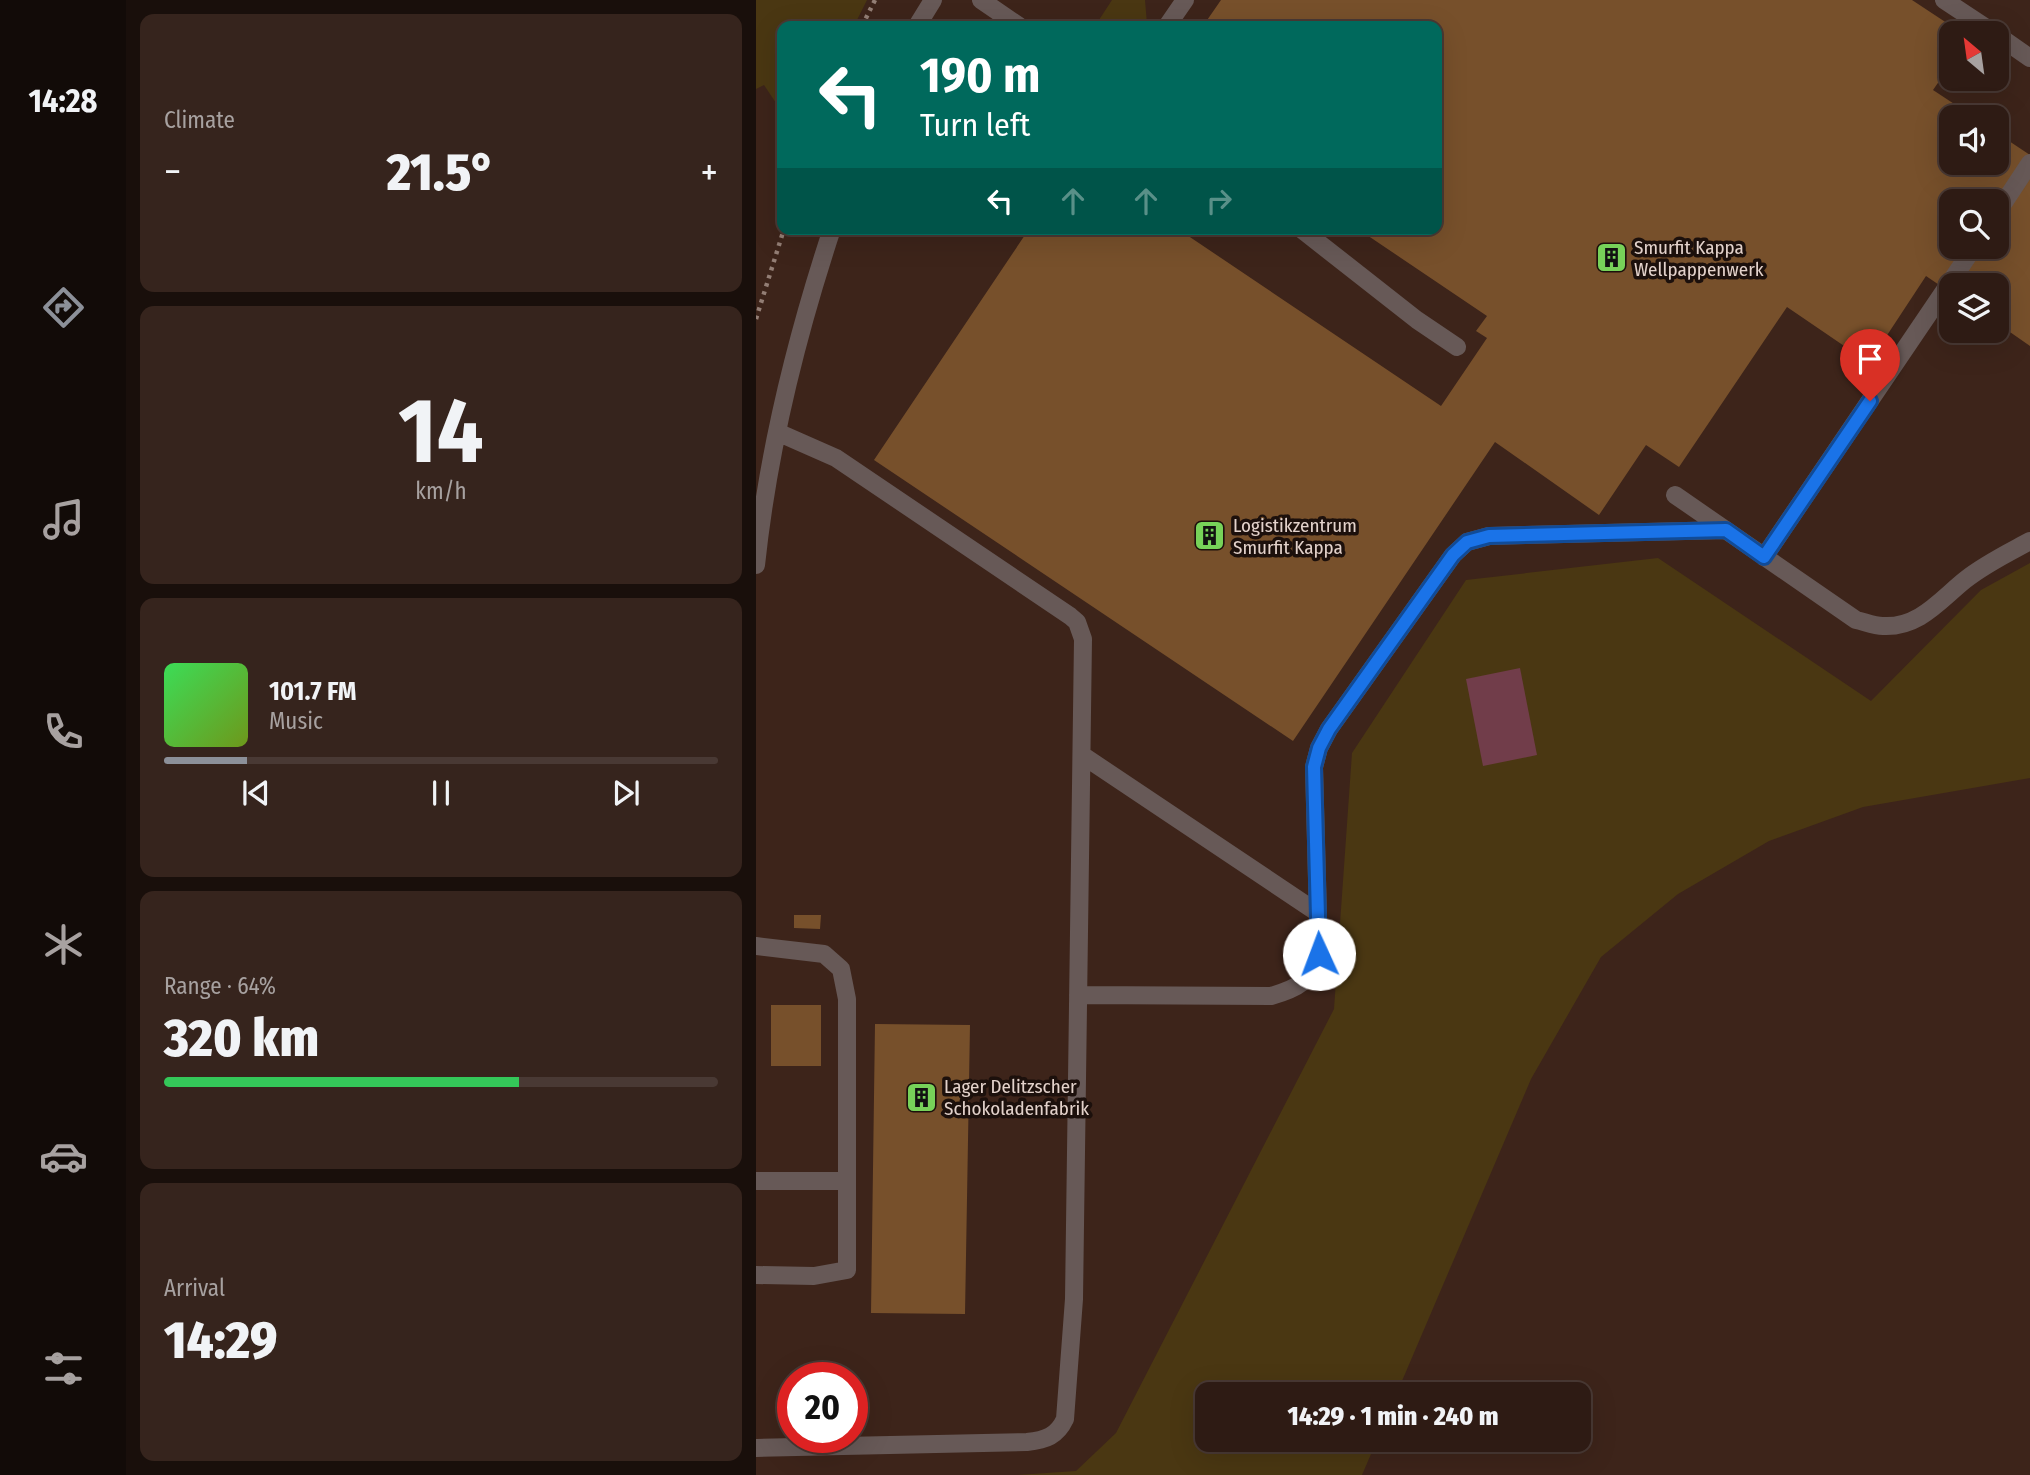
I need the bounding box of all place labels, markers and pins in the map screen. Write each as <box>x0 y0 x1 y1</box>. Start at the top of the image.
place label: Smurfit Kappa Wellpappenwerk <box>1634 236 1764 281</box>
building icon: Smurfit Kappa Wellpappenwerk <box>1594 241 1628 275</box>
pin <box>1840 329 1900 401</box>
place label: Logistikzentrum Smurfit Kappa <box>1233 514 1357 559</box>
building icon: Logistikzentrum Smurfit Kappa <box>1193 519 1227 553</box>
place label: Lager Delitzscher Schokoladenfabrik <box>944 1075 1089 1120</box>
building icon: Lager Delitzscher Schokoladenfabrik <box>904 1080 938 1114</box>

